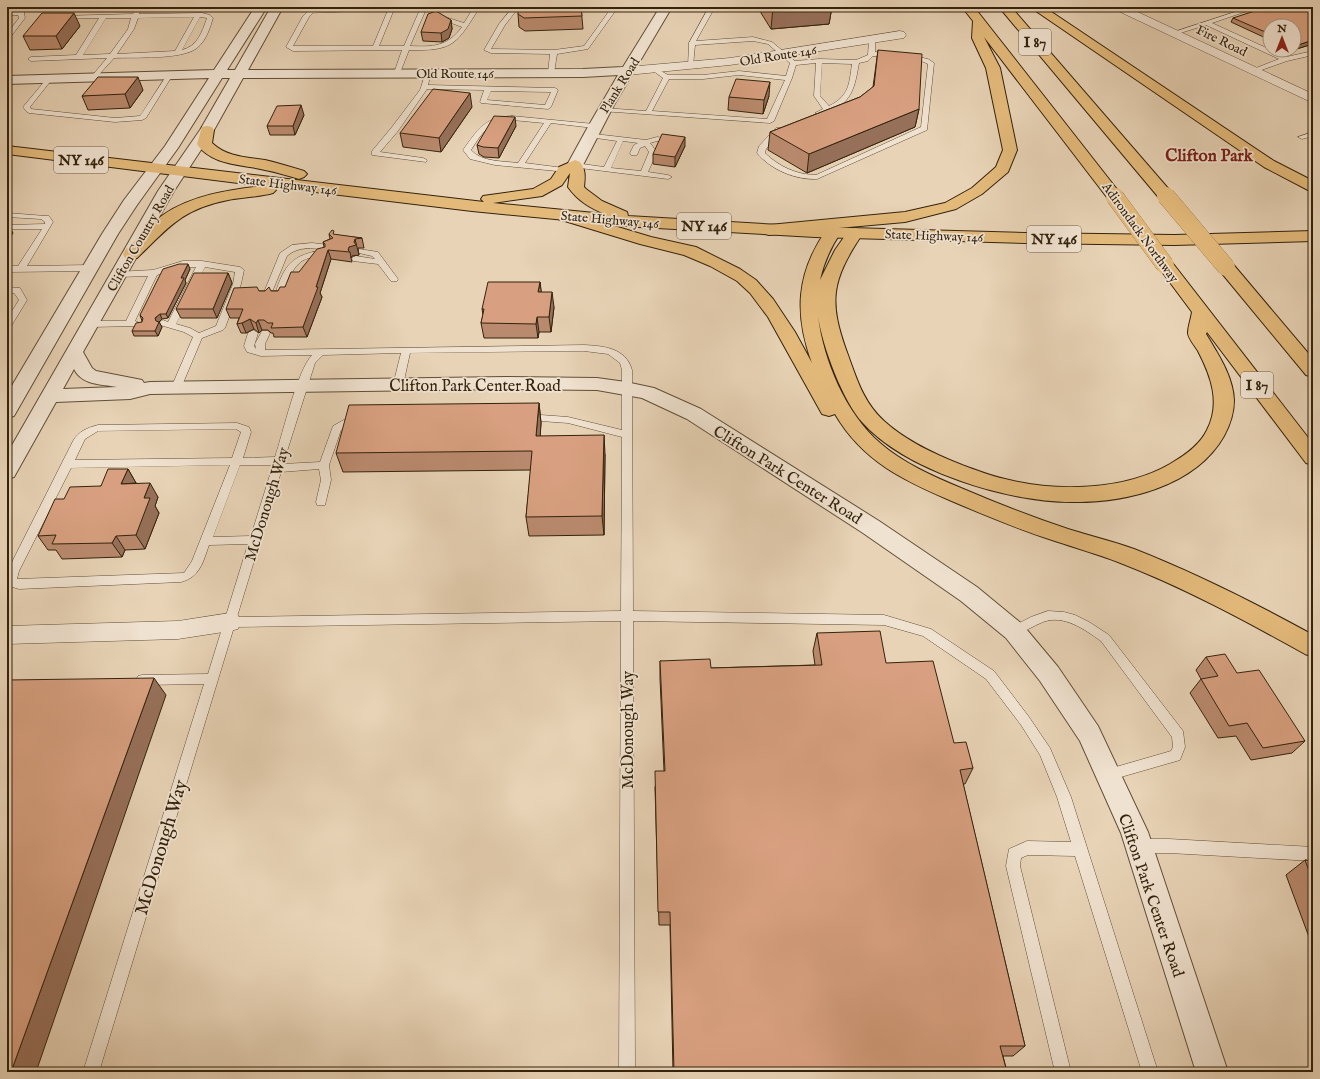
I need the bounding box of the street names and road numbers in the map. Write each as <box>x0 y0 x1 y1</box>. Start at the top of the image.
street label: Fire Road <box>1193 22 1250 61</box>
road number: I 87 <box>1019 29 1051 55</box>
street label: Old Route 146 <box>739 42 818 71</box>
street label: Plank Road <box>596 55 644 117</box>
street label: Old Route 146 <box>416 66 494 83</box>
road number: NY 146 <box>54 147 108 173</box>
street label: State Highway 146 <box>238 171 338 200</box>
street label: Adirondack Northway <box>1097 179 1182 287</box>
street label: Clifton Country Road <box>104 183 179 295</box>
street label: State Highway 146 <box>560 208 660 233</box>
road number: NY 146 <box>677 213 731 239</box>
street label: State Highway 146 <box>884 226 984 247</box>
road number: NY 146 <box>1027 226 1081 252</box>
road number: I 87 <box>1241 372 1273 398</box>
street label: Clifton Park Center Road <box>389 377 561 397</box>
street label: Clifton Park Center Road <box>709 422 865 530</box>
street label: McDonough Way <box>241 445 295 564</box>
street label: McDonough Way <box>619 671 639 789</box>
street label: McDonough Way <box>130 776 194 918</box>
street label: Clifton Park Center Road <box>1113 811 1188 980</box>

